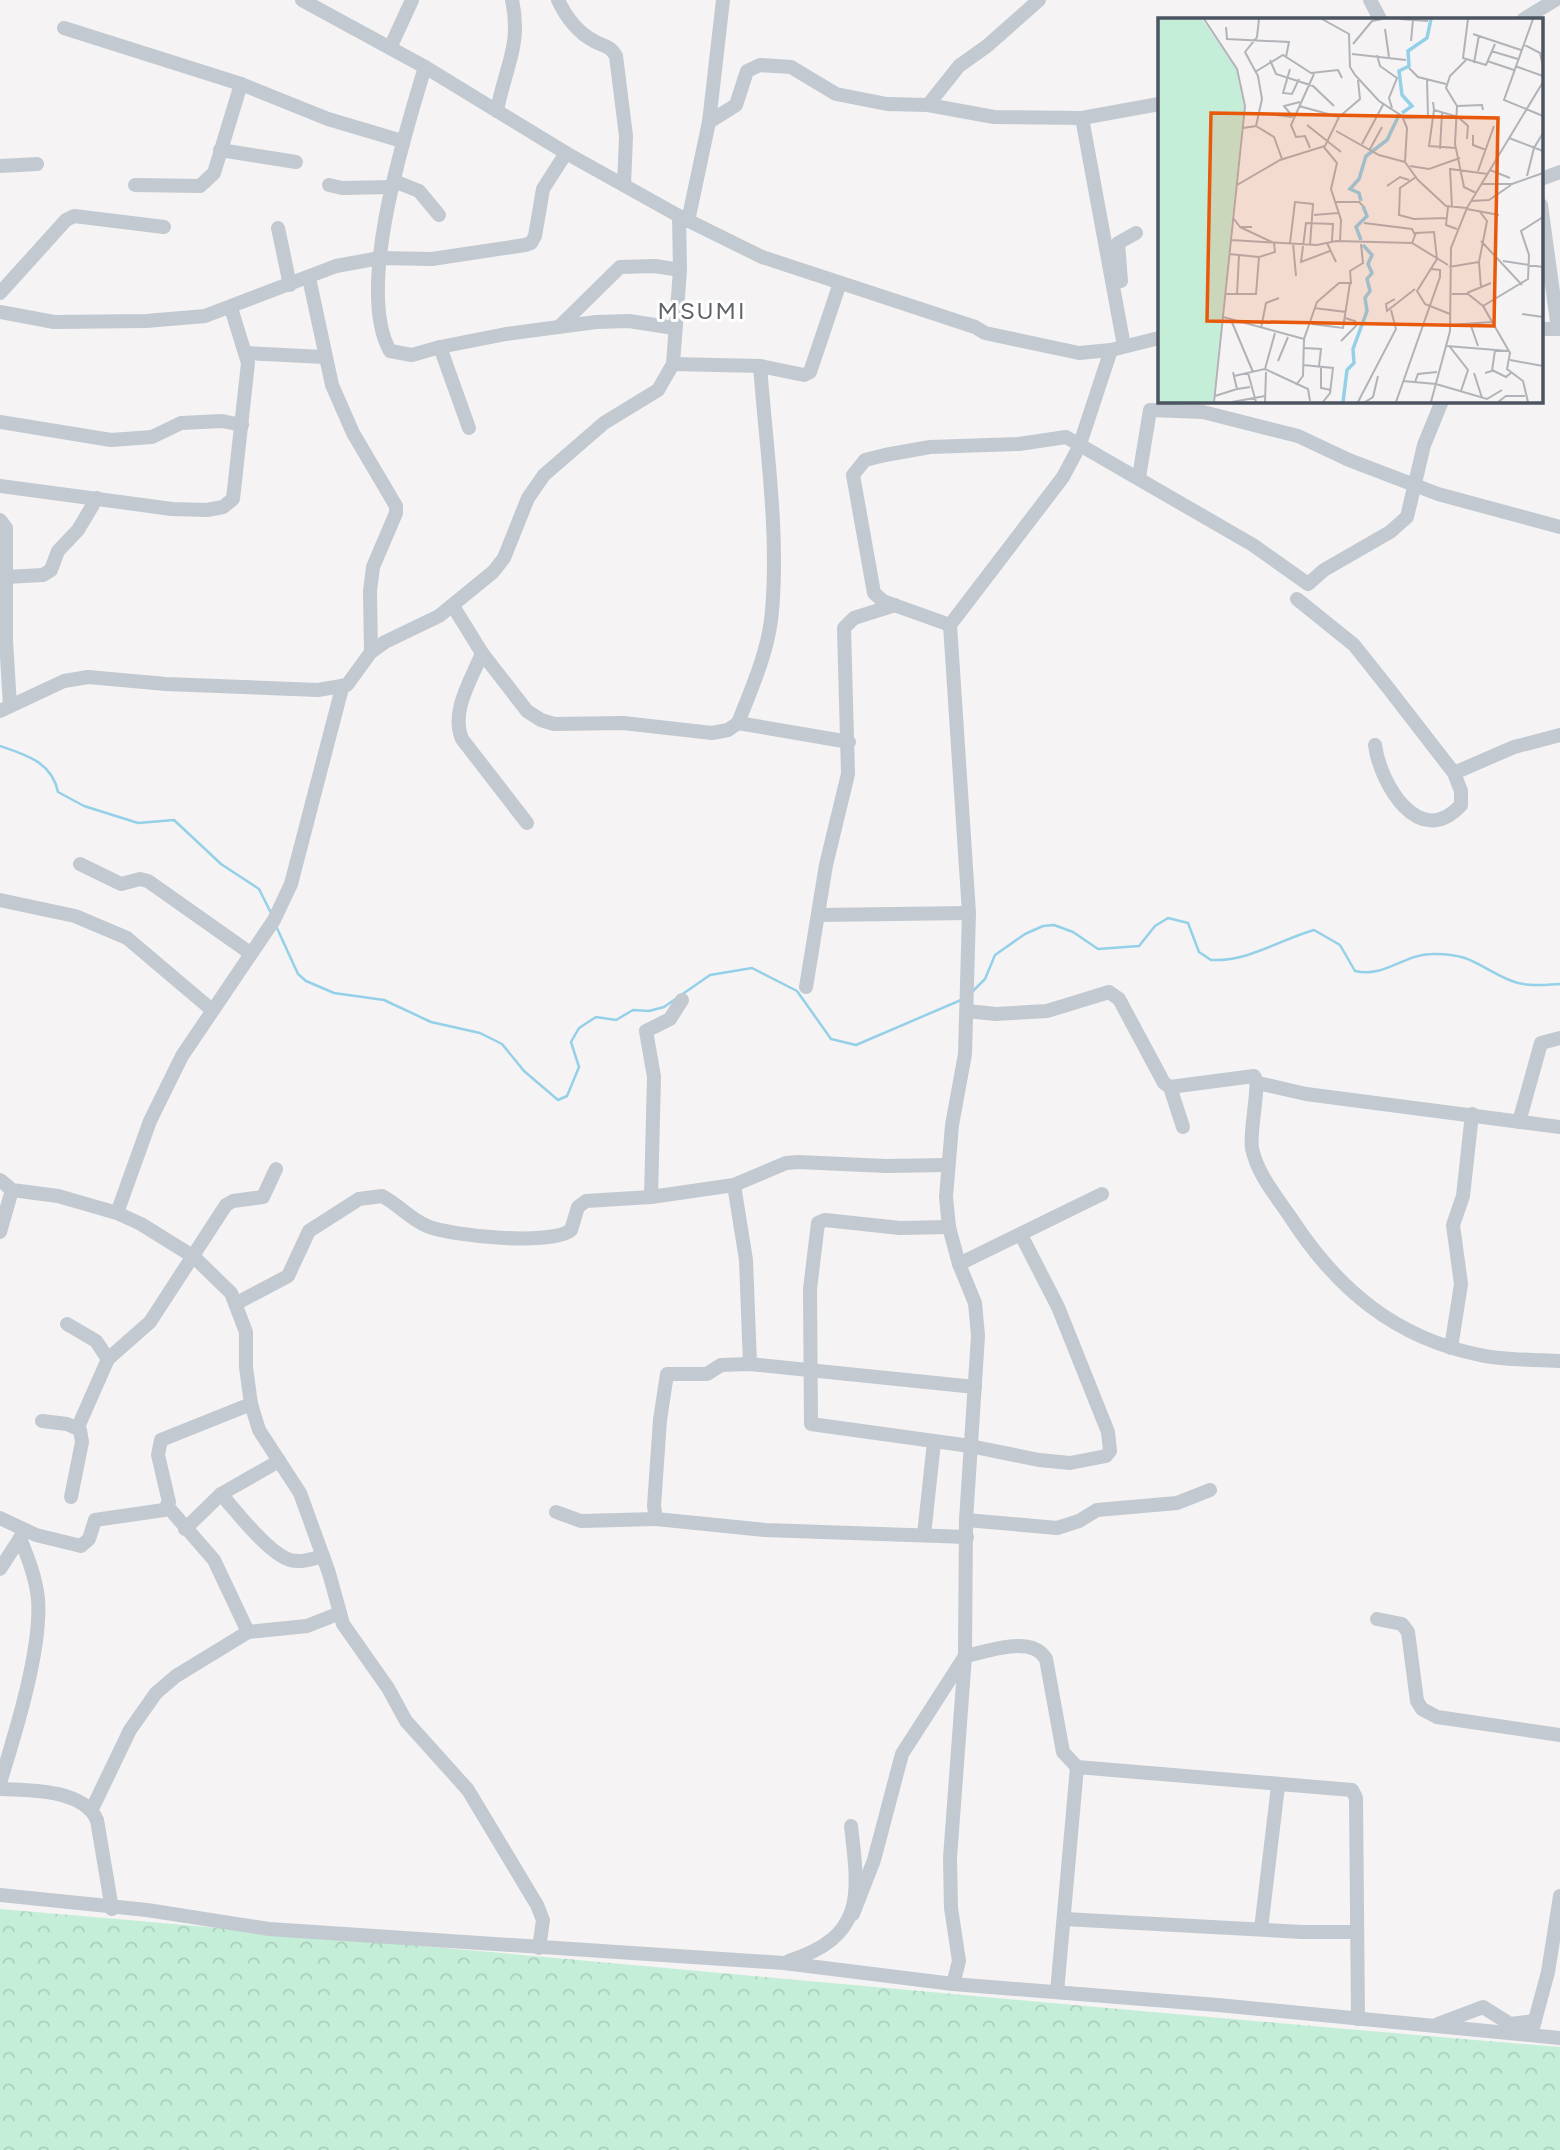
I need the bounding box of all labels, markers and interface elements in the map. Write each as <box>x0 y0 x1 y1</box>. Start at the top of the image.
inset map <box>1158 18 1542 402</box>
district label: MSUMI <box>658 296 746 325</box>

